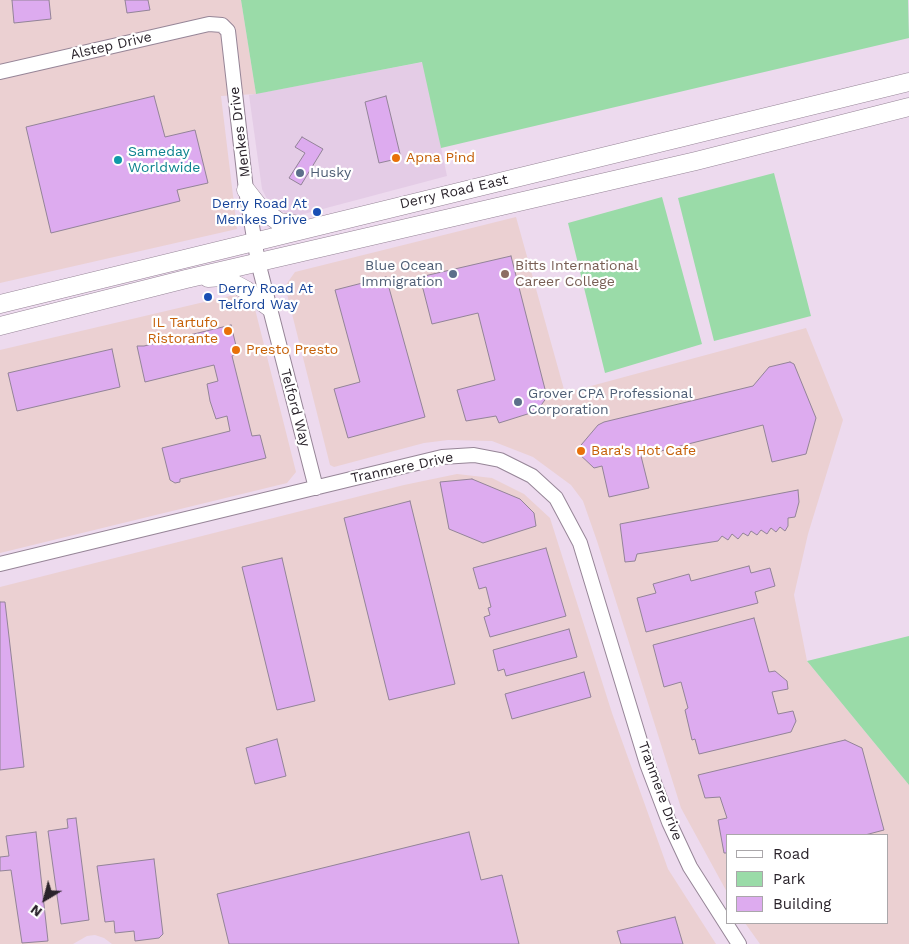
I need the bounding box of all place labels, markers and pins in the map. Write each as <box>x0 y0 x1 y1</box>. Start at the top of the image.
place label: Sameday Worldwide <box>128 144 200 176</box>
place label: Apna Pind <box>406 150 475 166</box>
marker: Apna Pind <box>390 152 402 164</box>
marker: Sameday Worldwide <box>112 154 124 166</box>
place label: Husky <box>310 165 351 181</box>
marker: Husky <box>294 167 306 179</box>
place label: Derry Road At Menkes Drive <box>212 196 307 228</box>
marker: Derry Road At Menkes Drive <box>311 206 323 218</box>
place label: Blue Ocean Immigration <box>361 258 443 290</box>
place label: Bitts International Career College <box>515 258 638 290</box>
marker: Blue Ocean Immigration <box>447 268 459 280</box>
marker: Bitts International Career College <box>499 268 511 280</box>
place label: Derry Road At Telford Way <box>218 281 313 314</box>
marker: Derry Road At Telford Way <box>202 291 214 303</box>
place label: IL Tartufo Ristorante <box>147 315 218 348</box>
marker: IL Tartufo Ristorante <box>222 325 234 337</box>
place label: Presto Presto <box>246 342 338 358</box>
marker: Presto Presto <box>230 344 242 356</box>
place label: Grover CPA Professional Corporation <box>528 386 693 418</box>
marker: Grover CPA Professional Corporation <box>512 396 524 408</box>
place label: Bara's Hot Cafe <box>591 443 696 459</box>
marker: Bara's Hot Cafe <box>575 445 587 457</box>

